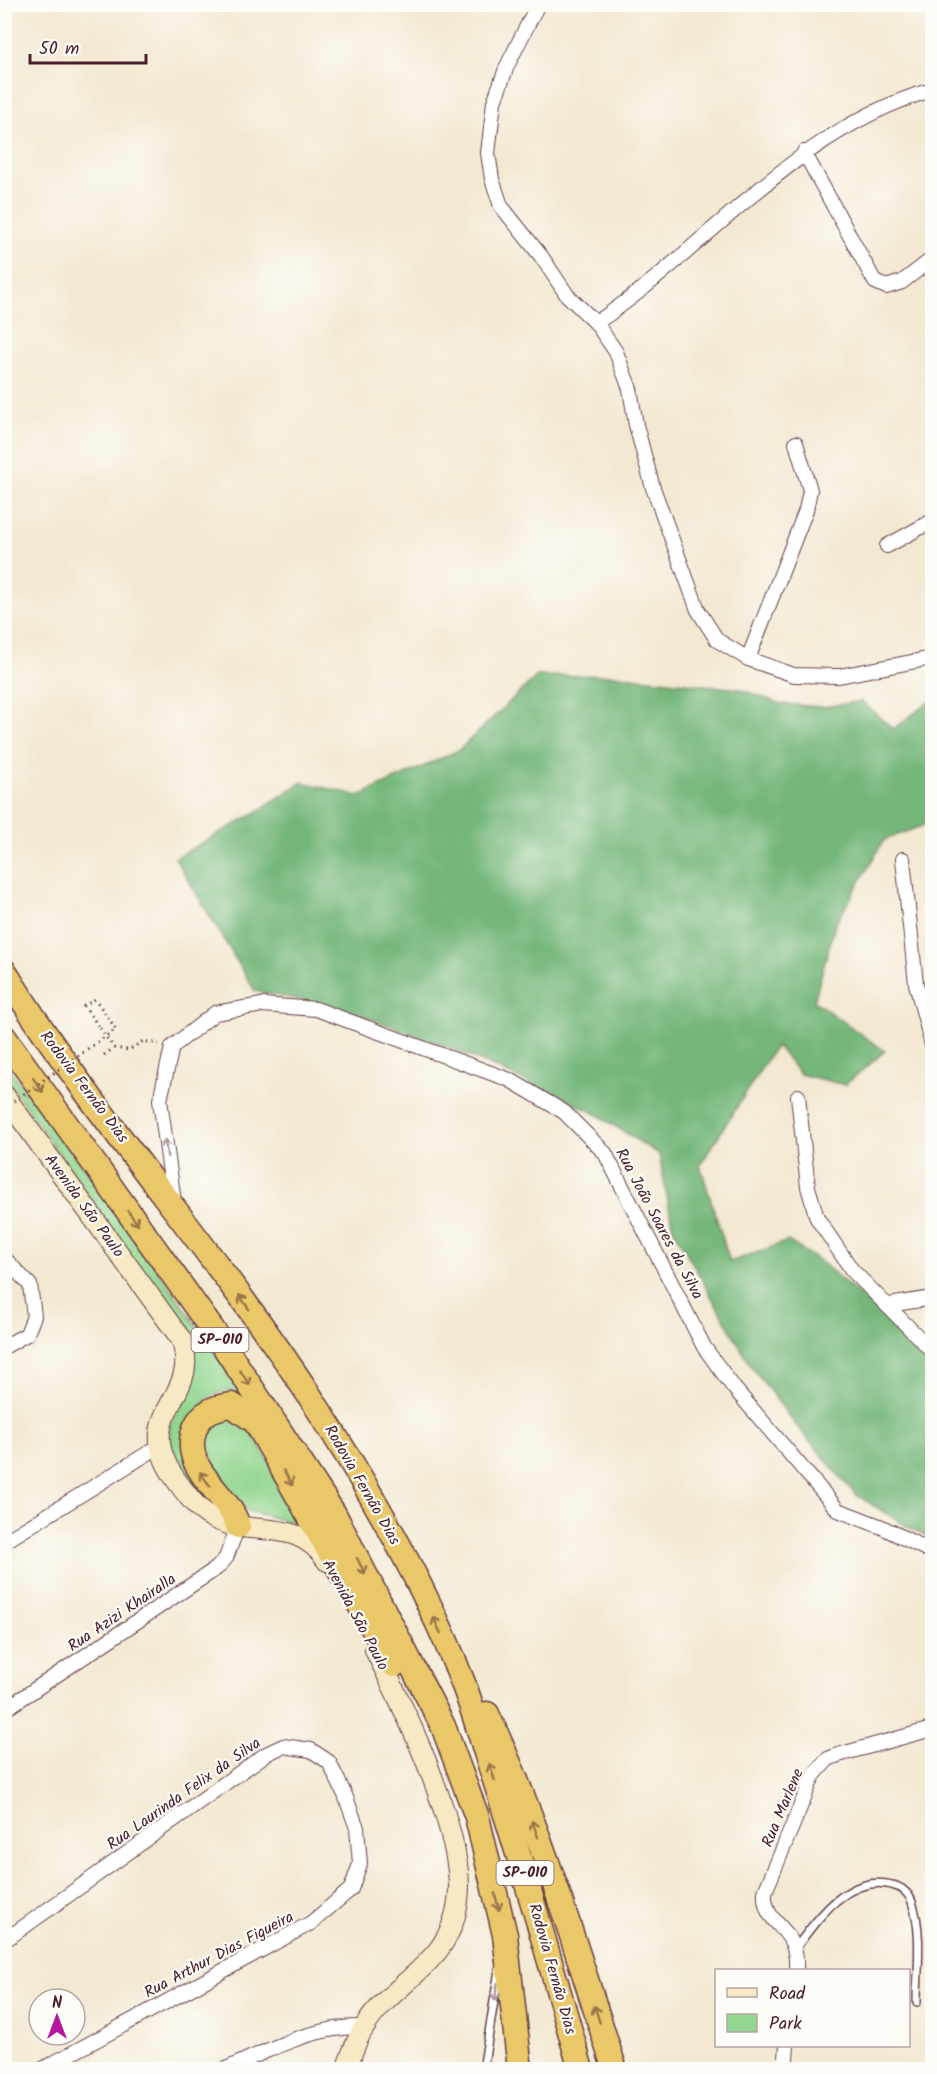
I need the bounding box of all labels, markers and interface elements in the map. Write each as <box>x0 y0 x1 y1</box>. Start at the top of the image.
scale bar <box>30 27 146 65</box>
text: 50 m <box>39 35 79 64</box>
street label: Rodovia Fernão Dias <box>33 1025 135 1149</box>
one-way arrow <box>32 1076 44 1093</box>
one-way arrow <box>161 1139 172 1159</box>
street label: Rua João Soares da Silva <box>608 1144 710 1304</box>
street label: Avenida São Paulo <box>38 1149 130 1263</box>
one-way arrow <box>127 1210 139 1226</box>
one-way arrow <box>238 1294 250 1310</box>
road number: SP-010 <box>192 1328 248 1352</box>
one-way arrow <box>239 1369 251 1386</box>
street label: Rodovia Fernão Dias <box>317 1420 407 1550</box>
one-way arrow <box>283 1469 294 1487</box>
one-way arrow <box>199 1471 212 1487</box>
street label: Avenida São Paulo <box>315 1555 395 1675</box>
one-way arrow <box>356 1557 367 1575</box>
street label: Rua Azizi Khairalla <box>63 1567 181 1659</box>
one-way arrow <box>431 1616 442 1634</box>
street label: Rua Laurinda Felix da Silva <box>102 1731 266 1857</box>
one-way arrow <box>486 1763 497 1782</box>
street label: Rua Marlene <box>755 1765 811 1851</box>
one-way arrow <box>529 1820 540 1839</box>
road number: SP-010 <box>496 1861 554 1885</box>
one-way arrow <box>492 1892 504 1911</box>
street label: Rodovia Fernão Dias <box>521 1900 583 2038</box>
street label: Rua Arthur Dias Figueira <box>140 1905 298 2005</box>
legend <box>715 1969 910 2047</box>
text: Road <box>769 1980 806 2009</box>
one-way arrow <box>490 1982 501 2002</box>
north arrow <box>27 1987 87 2047</box>
text: N <box>52 1991 62 2016</box>
one-way arrow <box>591 2005 602 2024</box>
text: Park <box>769 2010 802 2039</box>

